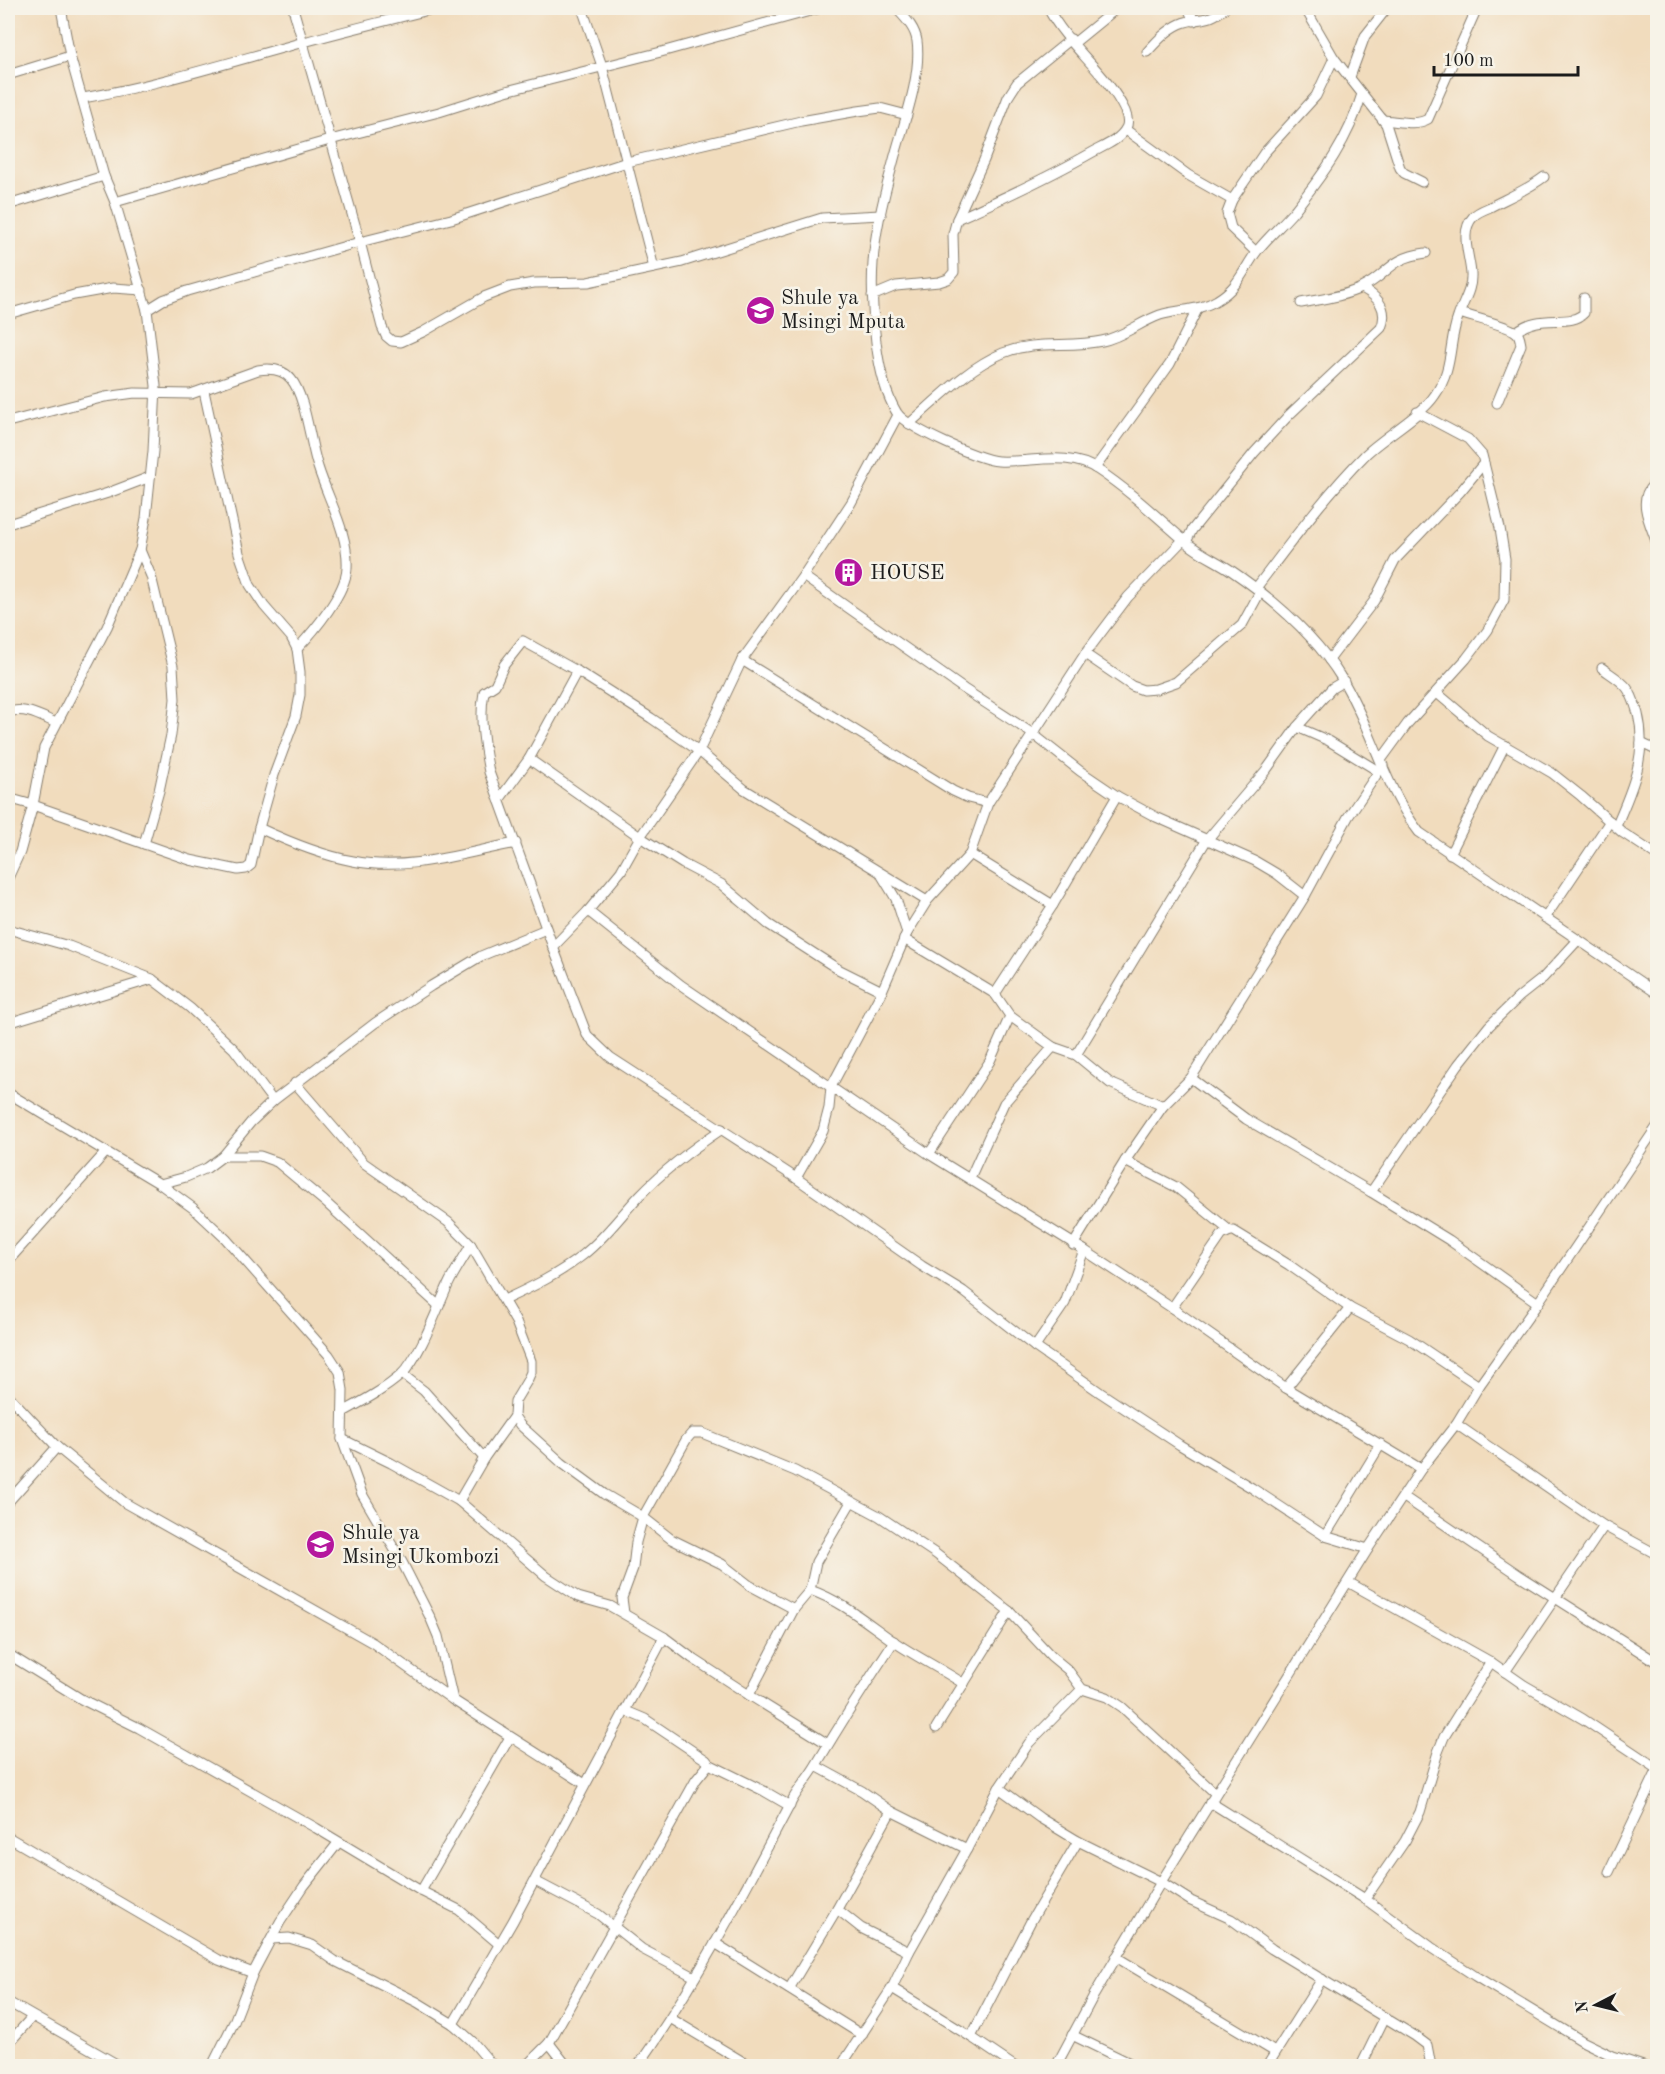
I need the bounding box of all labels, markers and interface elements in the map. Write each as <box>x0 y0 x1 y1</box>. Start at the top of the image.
scale bar <box>1434 39 1578 77</box>
text: 100 m <box>1443 52 1494 70</box>
place label: Shule ya Msingi Mputa <box>781 288 905 333</box>
school or university icon: Shule ya Msingi Mputa <box>744 294 776 326</box>
building icon: HOUSE <box>833 557 865 589</box>
place label: HOUSE <box>870 563 945 584</box>
place label: Shule ya Msingi Ukombozi <box>342 1523 499 1568</box>
school or university icon: Shule ya Msingi Ukombozi <box>305 1529 337 1561</box>
north arrow <box>1566 1975 1626 2035</box>
text: N <box>1574 1999 1592 2014</box>

